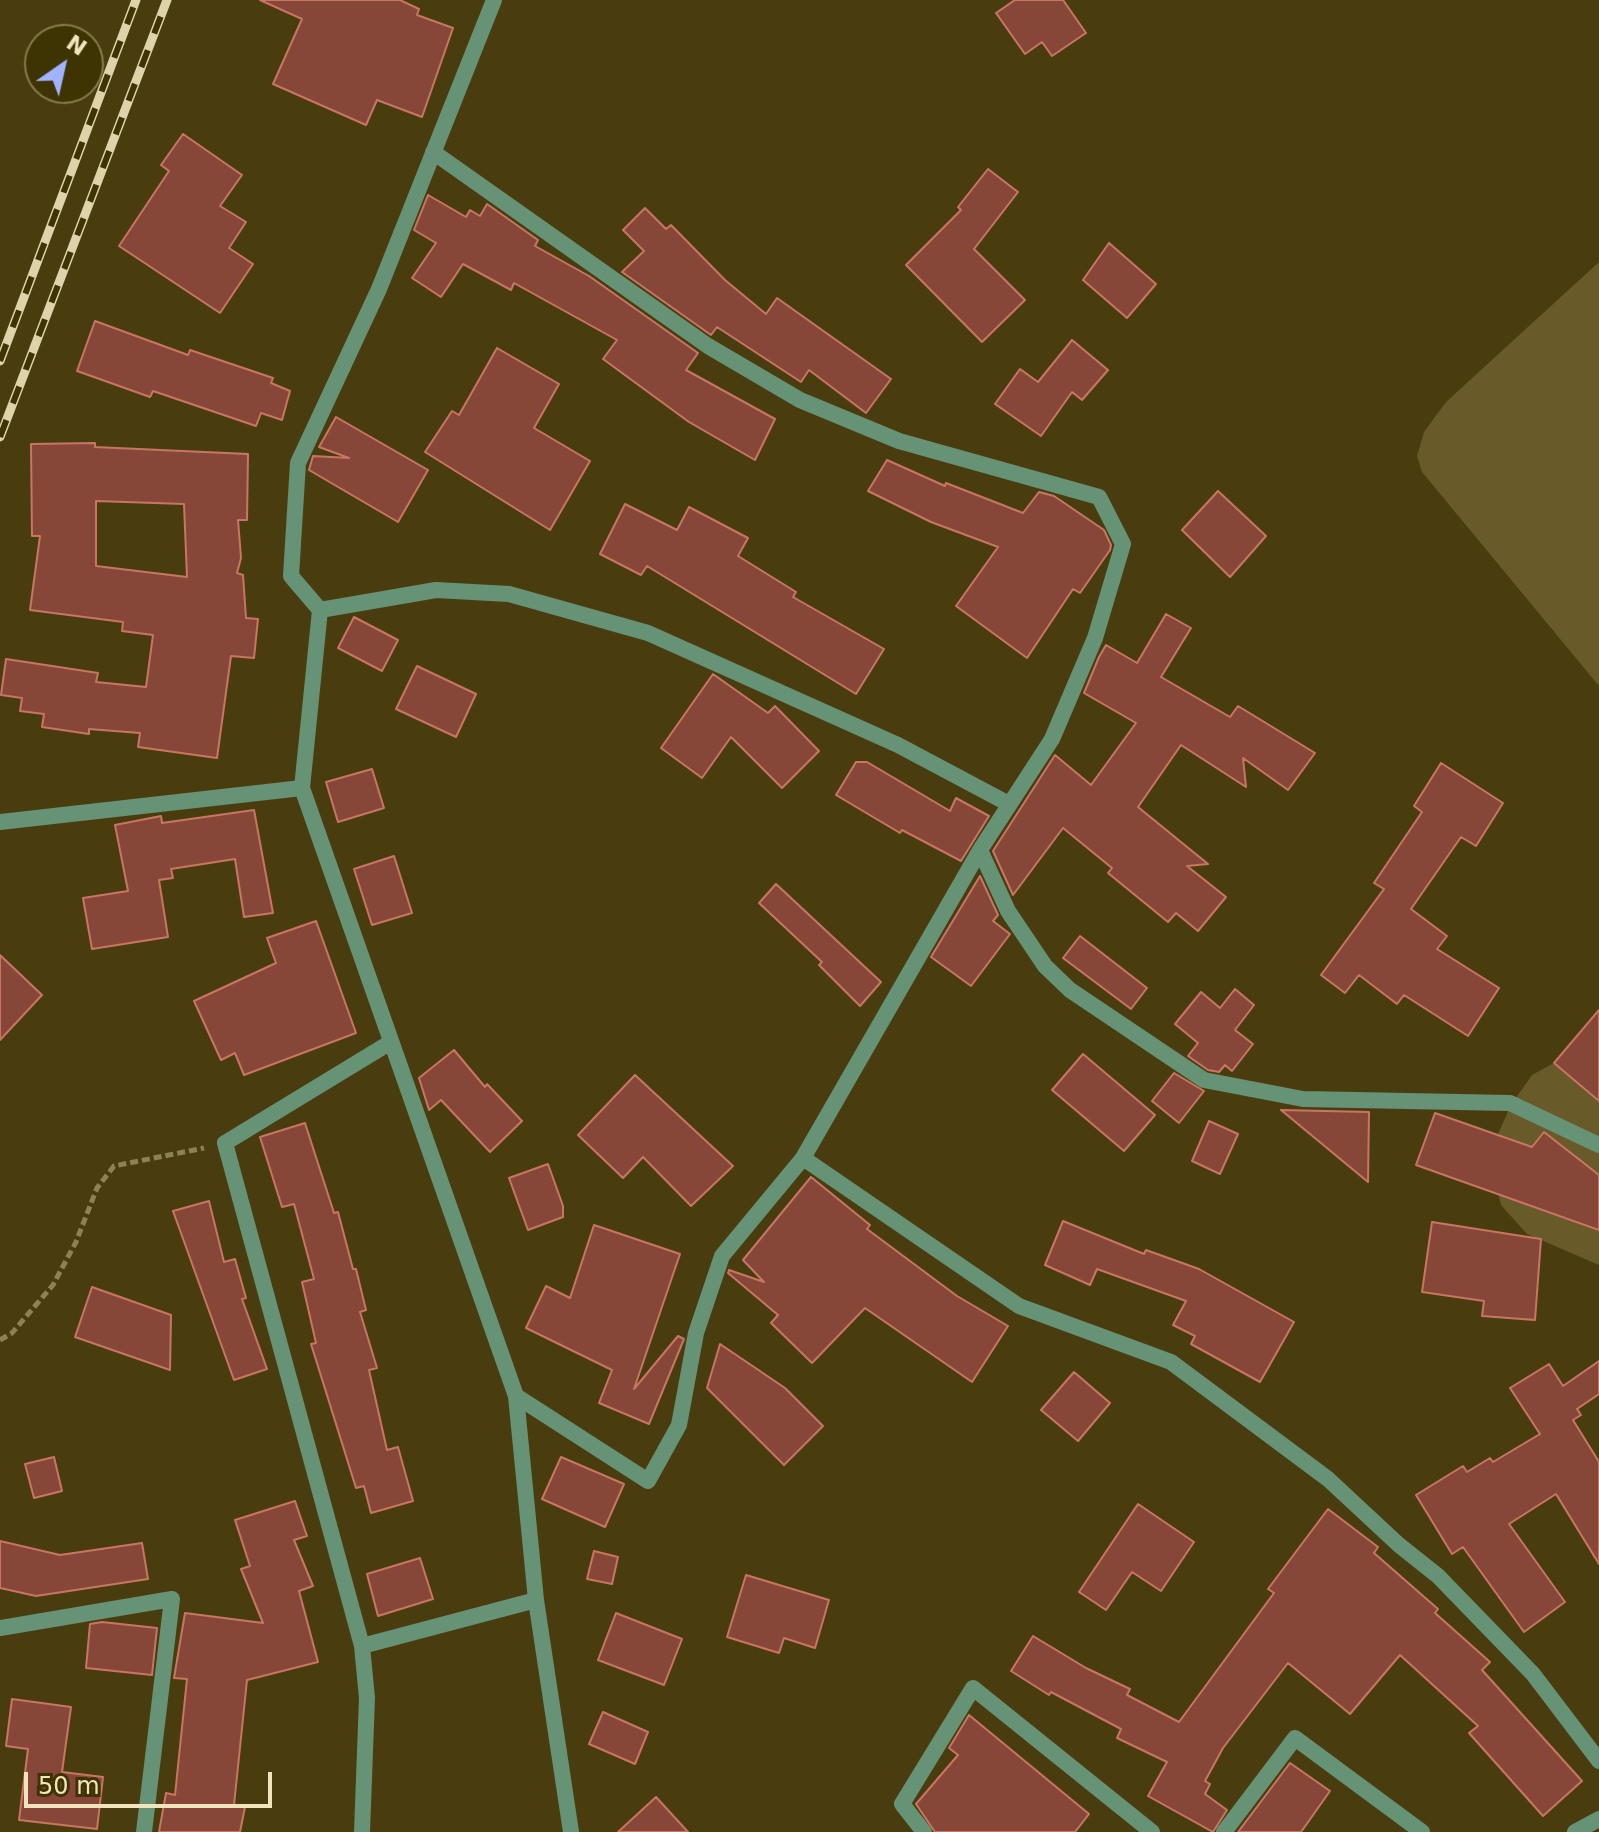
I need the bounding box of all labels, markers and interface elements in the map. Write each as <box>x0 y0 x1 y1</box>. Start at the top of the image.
north arrow <box>24 24 104 104</box>
text: N <box>62 30 91 61</box>
scale bar <box>28 1756 276 1806</box>
text: 50 m <box>38 1772 100 1800</box>

